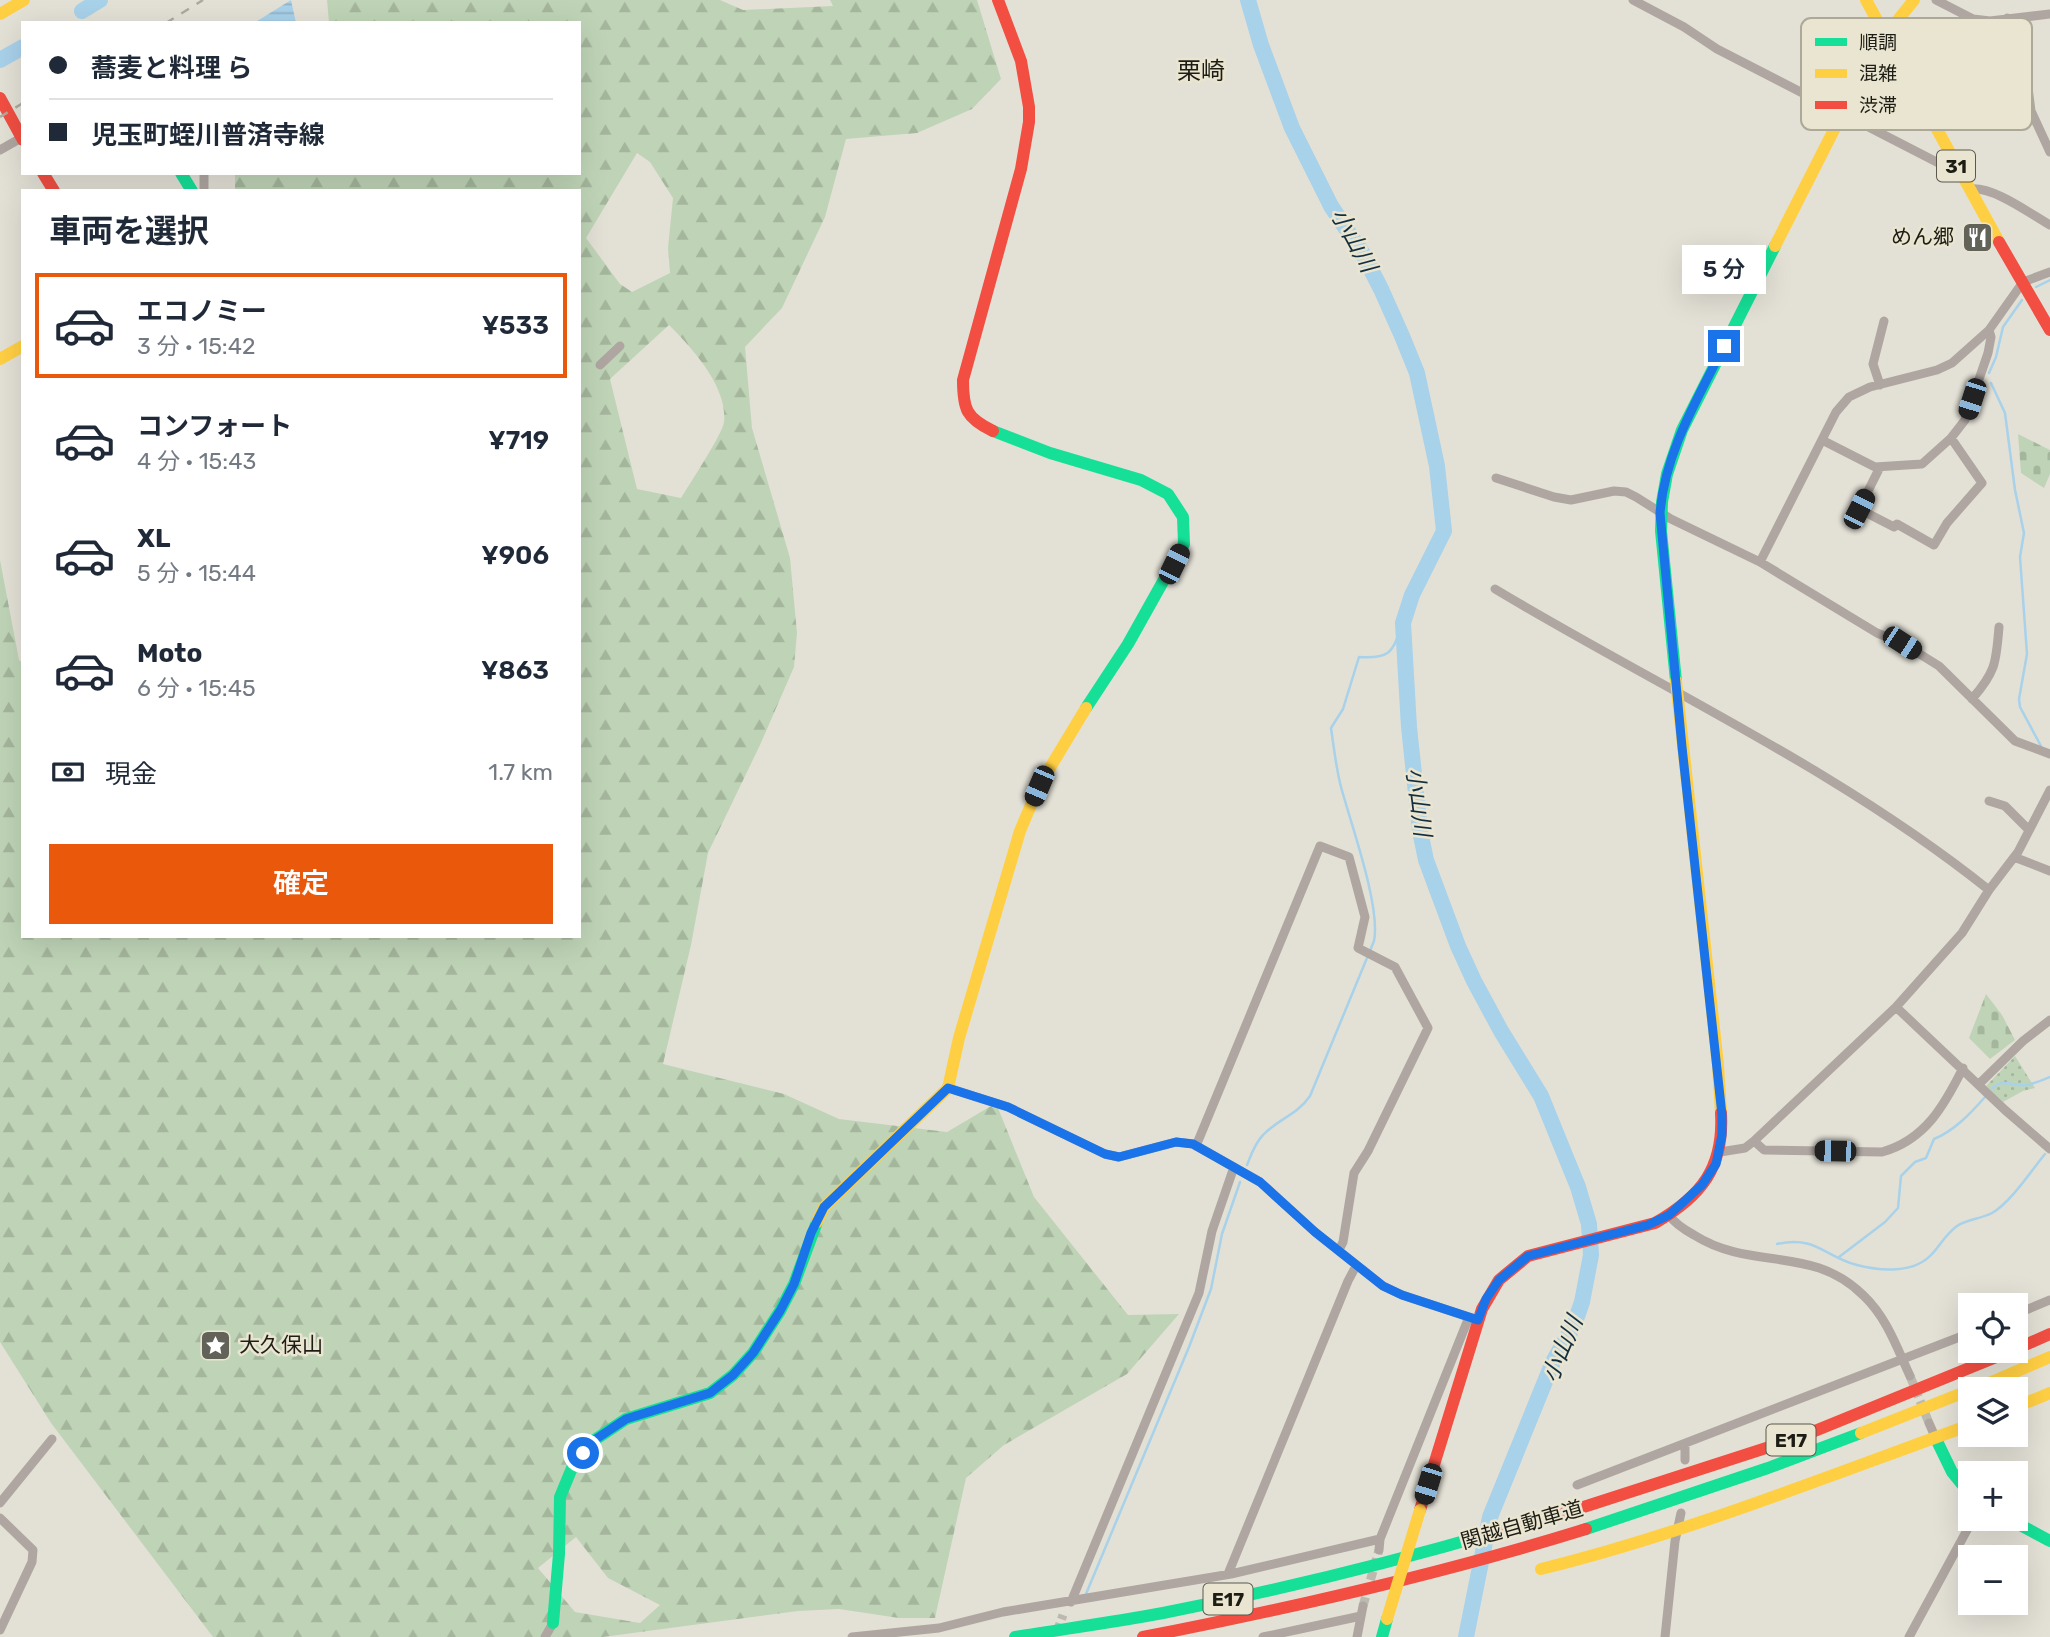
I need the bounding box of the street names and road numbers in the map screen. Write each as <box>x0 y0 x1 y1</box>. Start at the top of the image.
road number: 31 <box>1937 150 1975 182</box>
road number: E17 <box>1766 1424 1816 1456</box>
street label: 関越自動車道 <box>1458 1495 1586 1554</box>
road number: E17 <box>1204 1583 1252 1614</box>

